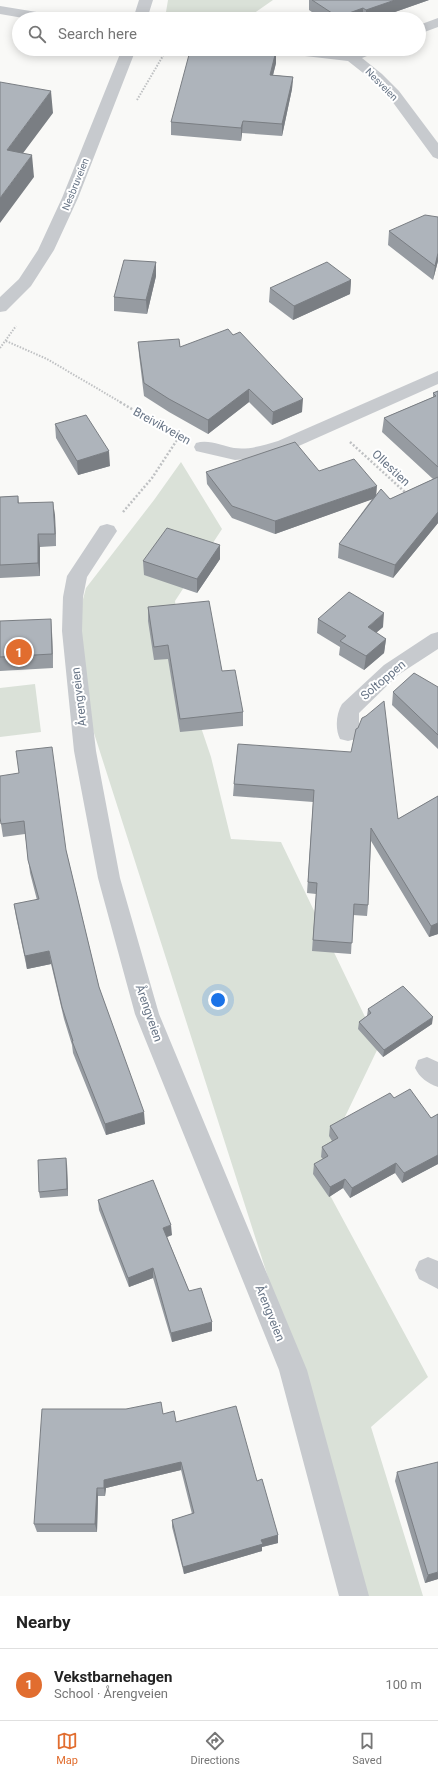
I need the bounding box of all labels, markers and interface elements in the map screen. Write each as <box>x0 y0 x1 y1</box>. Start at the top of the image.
search box <box>12 12 426 56</box>
icon: search <box>26 23 48 45</box>
text: Search here <box>58 25 137 43</box>
street label: Nesveien <box>363 66 400 103</box>
street label: Nesbruveien <box>60 156 91 212</box>
street label: Breivikveien <box>131 404 193 448</box>
street label: Ollestien <box>369 447 413 489</box>
pin: 1 <box>6 637 32 667</box>
street label: Soltoppen <box>358 657 408 703</box>
street label: Årengveien <box>66 667 90 728</box>
street label: Årengveien <box>133 982 167 1043</box>
your location <box>208 990 228 1010</box>
street label: Årengveien <box>252 1282 289 1343</box>
text: Nearby <box>16 1612 71 1632</box>
text: Vekstbarnehagen <box>54 1668 172 1686</box>
text: 1 <box>25 1677 33 1692</box>
text: 100 m <box>385 1677 422 1692</box>
text: School · Årengveien <box>54 1686 168 1701</box>
tab: Map <box>56 1730 78 1767</box>
tab: Directions <box>190 1730 240 1767</box>
tab: Saved <box>352 1730 382 1767</box>

